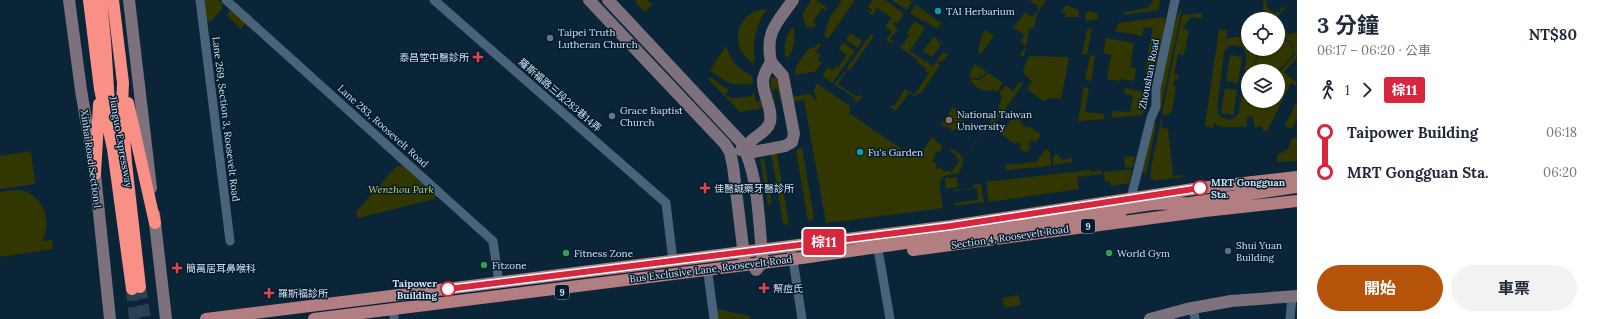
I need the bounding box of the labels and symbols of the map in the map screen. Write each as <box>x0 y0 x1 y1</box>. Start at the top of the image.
place label: TAI Herbarium <box>946 5 1015 18</box>
marker: TAI Herbarium <box>933 6 943 16</box>
place label: Taipei Truth Lutheran Church <box>558 26 638 51</box>
marker: Taipei Truth Lutheran Church <box>545 33 555 43</box>
street label: Lane 269, Section 3, Roosevelt Road <box>209 36 243 202</box>
street label: Zhoushan Road <box>1136 38 1162 110</box>
place label: 泰昌堂中醫診所 <box>399 51 469 64</box>
marker: 泰昌堂中醫診所 <box>472 51 484 63</box>
street label: 羅斯福路三段283巷14弄 <box>516 55 604 135</box>
street label: Lane 283, Roosevelt Road <box>335 82 431 170</box>
street label: Jianguo Expressway <box>106 94 136 189</box>
place label: Grace Baptist Church <box>620 104 683 129</box>
place label: National Taiwan University <box>957 108 1032 133</box>
street label: Xinhai Road Section 1 <box>78 109 104 209</box>
marker: Grace Baptist Church <box>607 111 617 121</box>
marker: National Taiwan University <box>944 115 954 125</box>
place label: Fu's Garden <box>868 146 923 159</box>
marker: Fu's Garden <box>855 147 865 157</box>
place label: MRT Gongguan Sta. <box>1211 176 1286 201</box>
marker: MRT Gongguan Sta. <box>1192 180 1208 196</box>
marker: 佳醫誠藥牙醫診所 <box>699 182 711 194</box>
place label: 佳醫誠藥牙醫診所 <box>714 182 794 195</box>
park label: Wenzhou Park <box>368 183 434 196</box>
road number: 9 <box>1081 219 1095 233</box>
street label: Section 4, Roosevelt Road <box>950 222 1070 252</box>
line badge: 棕11 <box>801 229 847 255</box>
place label: Shui Yuan Building <box>1236 239 1282 264</box>
marker: Shui Yuan Building <box>1223 246 1233 256</box>
place label: Fitness Zone <box>574 247 634 260</box>
place label: World Gym <box>1117 247 1170 260</box>
marker: Fitness Zone <box>561 248 571 258</box>
marker: World Gym <box>1104 248 1114 258</box>
street label: Bus Exclusive Lane, Roosevelt Road <box>629 253 793 285</box>
place label: Fitzone <box>492 259 527 272</box>
marker: Fitzone <box>479 260 489 270</box>
marker: 簡萬居耳鼻喉科 <box>171 262 183 274</box>
place label: 簡萬居耳鼻喉科 <box>186 262 256 275</box>
place label: Taipower Building <box>393 277 437 302</box>
marker: Taipower Building <box>440 281 456 297</box>
marker: 幫痘氏 <box>758 282 770 294</box>
place label: 幫痘氏 <box>773 282 803 295</box>
road number: 9 <box>555 285 569 299</box>
marker: 羅斯福診所 <box>263 287 275 299</box>
place label: 羅斯福診所 <box>278 287 328 300</box>

